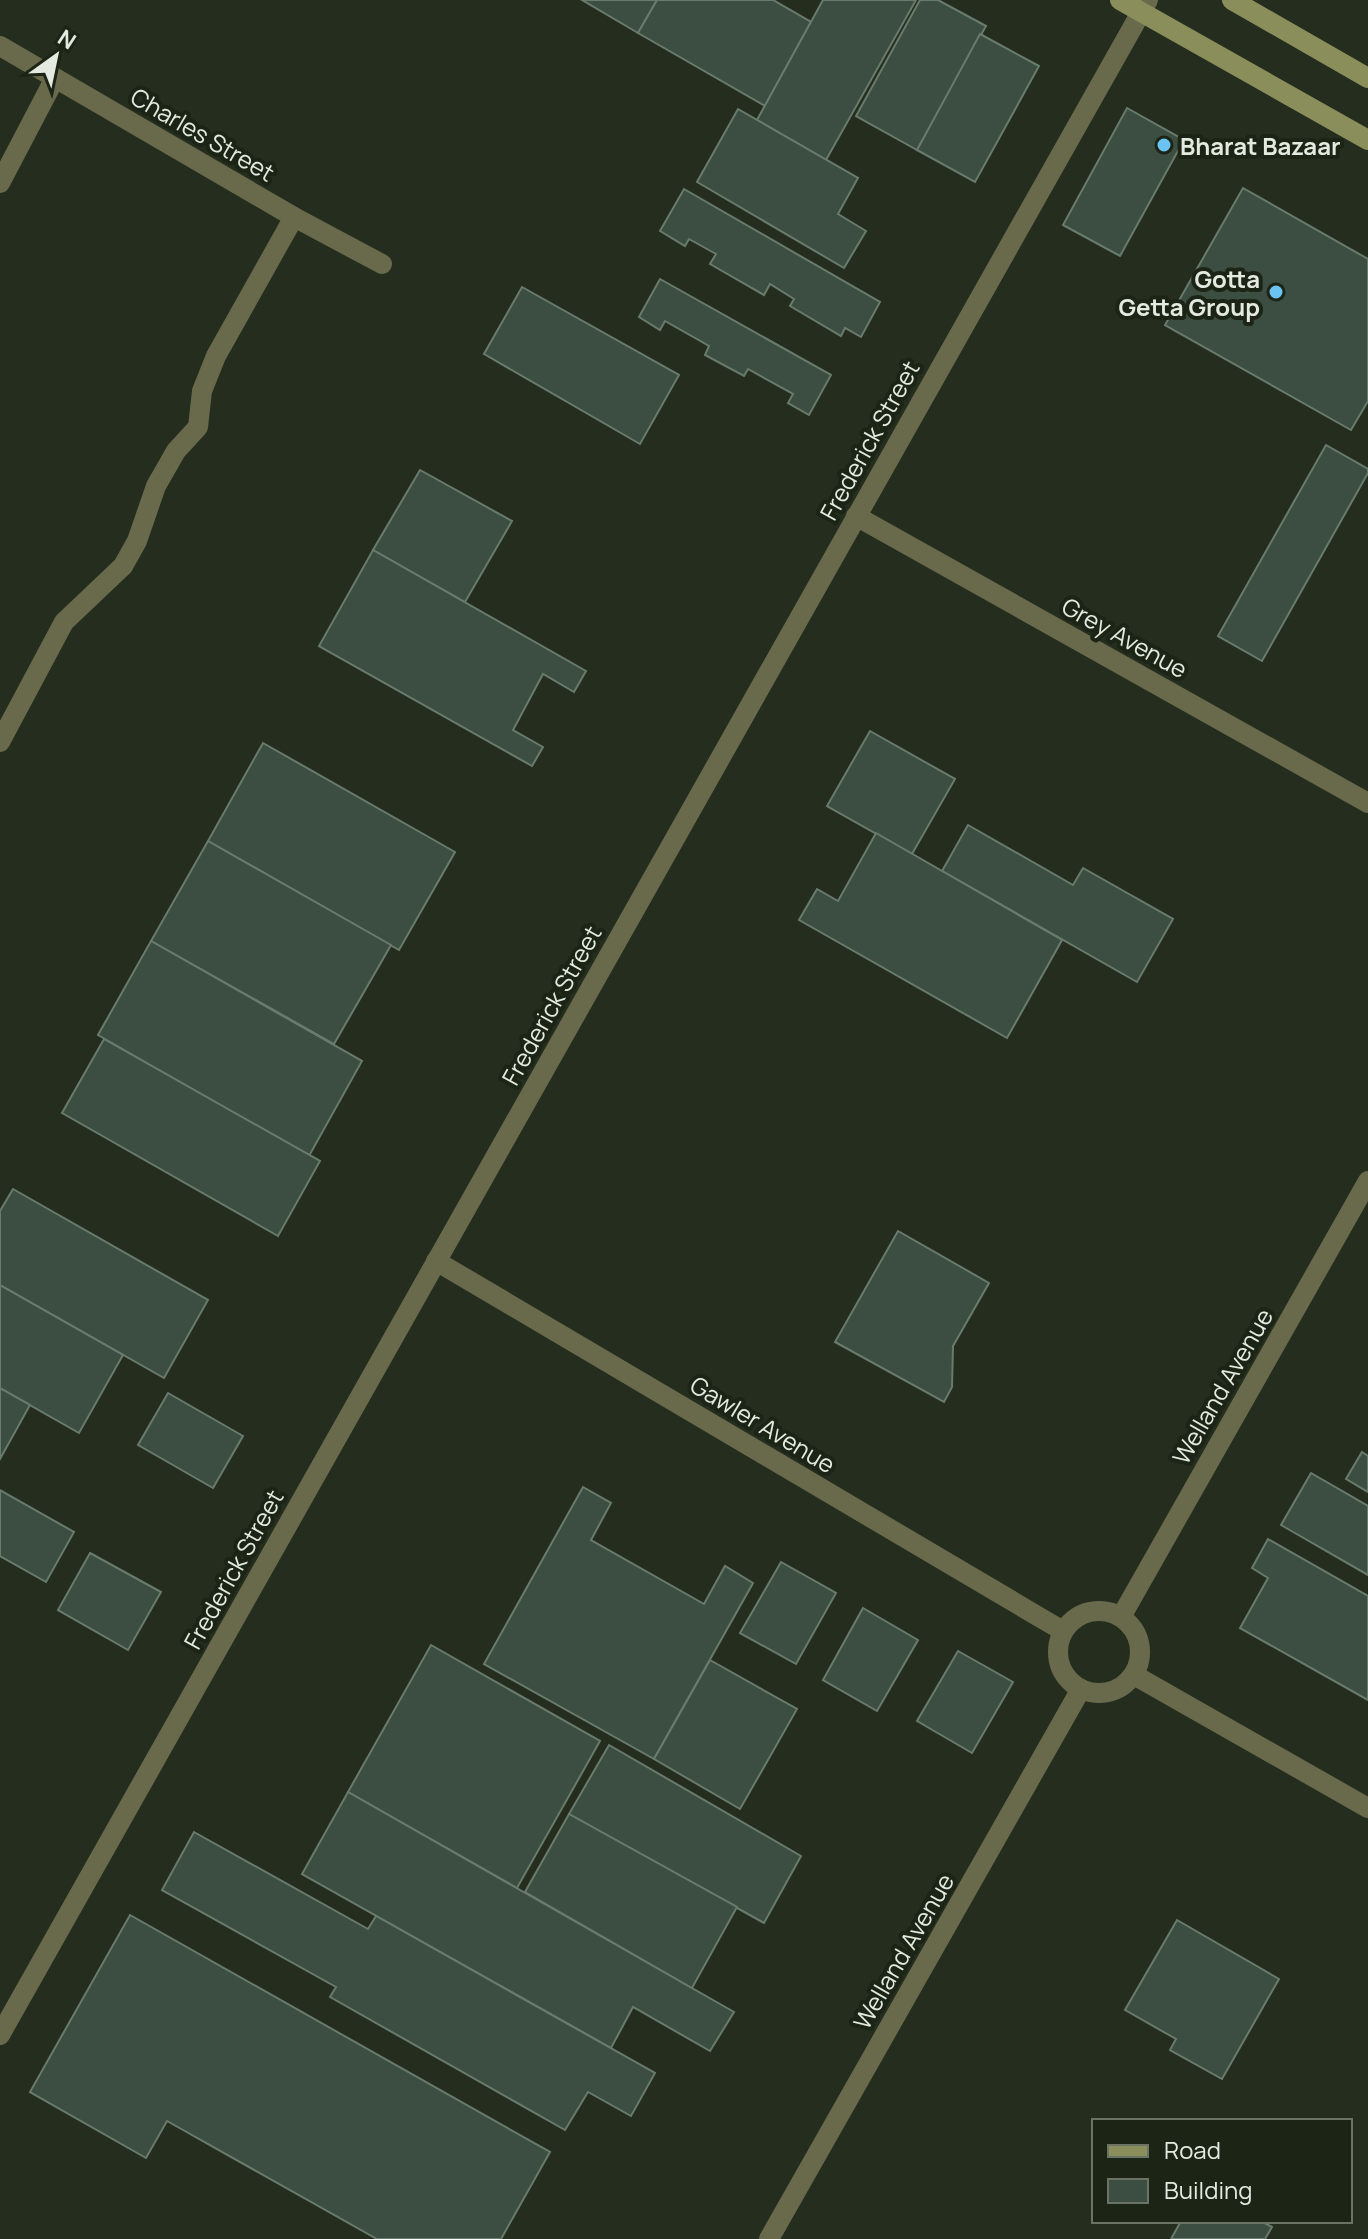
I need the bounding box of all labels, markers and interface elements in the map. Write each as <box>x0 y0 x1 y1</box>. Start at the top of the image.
north arrow <box>16 16 96 96</box>
text: N <box>52 22 82 56</box>
street label: Charles Street <box>125 79 281 189</box>
place label: Bharat Bazaar <box>1180 129 1341 162</box>
marker: Bharat Bazaar <box>1155 136 1173 154</box>
place label: Gotta Getta Group <box>1118 262 1260 323</box>
marker: Gotta Getta Group <box>1267 283 1285 301</box>
street label: Frederick Street <box>812 354 926 526</box>
street label: Grey Avenue <box>1056 589 1194 685</box>
street label: Frederick Street <box>494 919 608 1091</box>
street label: Welland Avenue <box>1164 1302 1280 1470</box>
street label: Gawler Avenue <box>684 1368 842 1480</box>
street label: Frederick Street <box>176 1483 290 1655</box>
street label: Welland Avenue <box>845 1867 961 2035</box>
legend <box>1092 2119 1352 2223</box>
text: Road <box>1164 2133 1221 2166</box>
text: Building <box>1164 2173 1252 2206</box>

